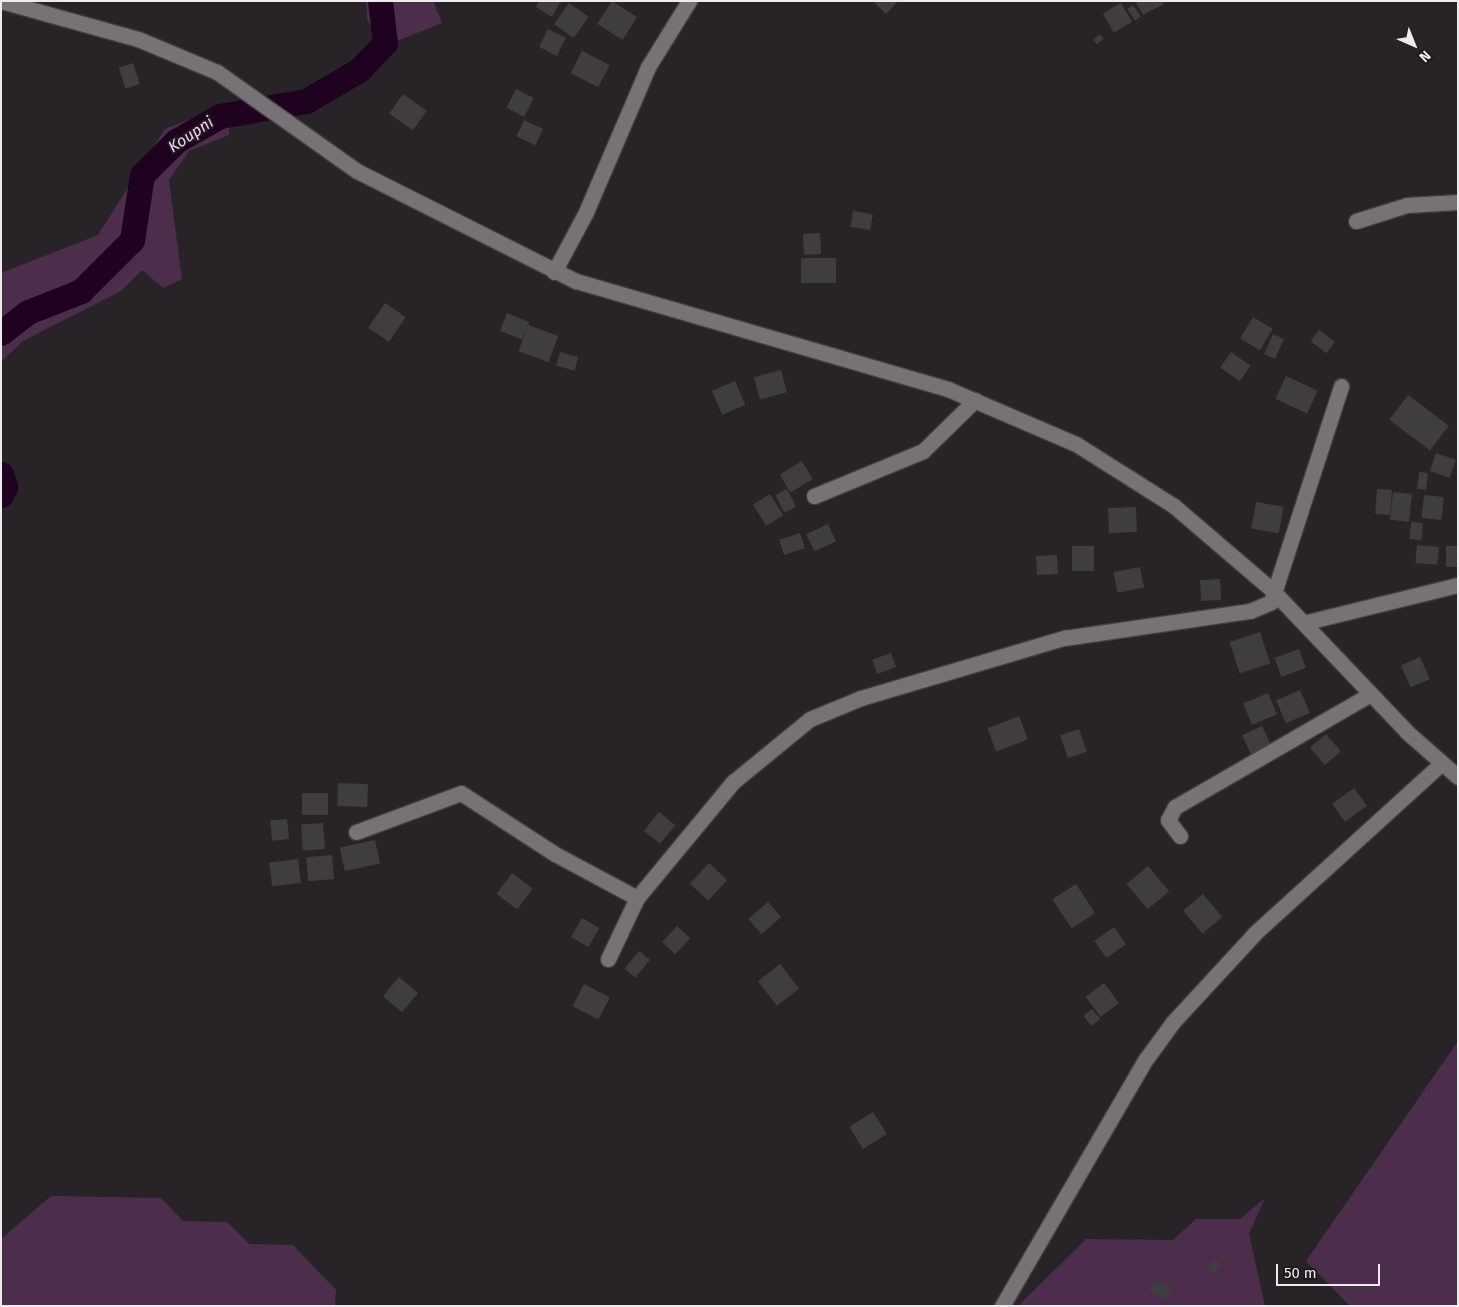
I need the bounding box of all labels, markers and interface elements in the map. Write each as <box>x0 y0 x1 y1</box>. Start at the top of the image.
north arrow <box>1389 20 1439 70</box>
text: N <box>1416 47 1434 65</box>
water label: Koupni <box>165 113 217 157</box>
scale bar <box>1279 1254 1383 1286</box>
text: 50 m <box>1284 1264 1317 1282</box>

